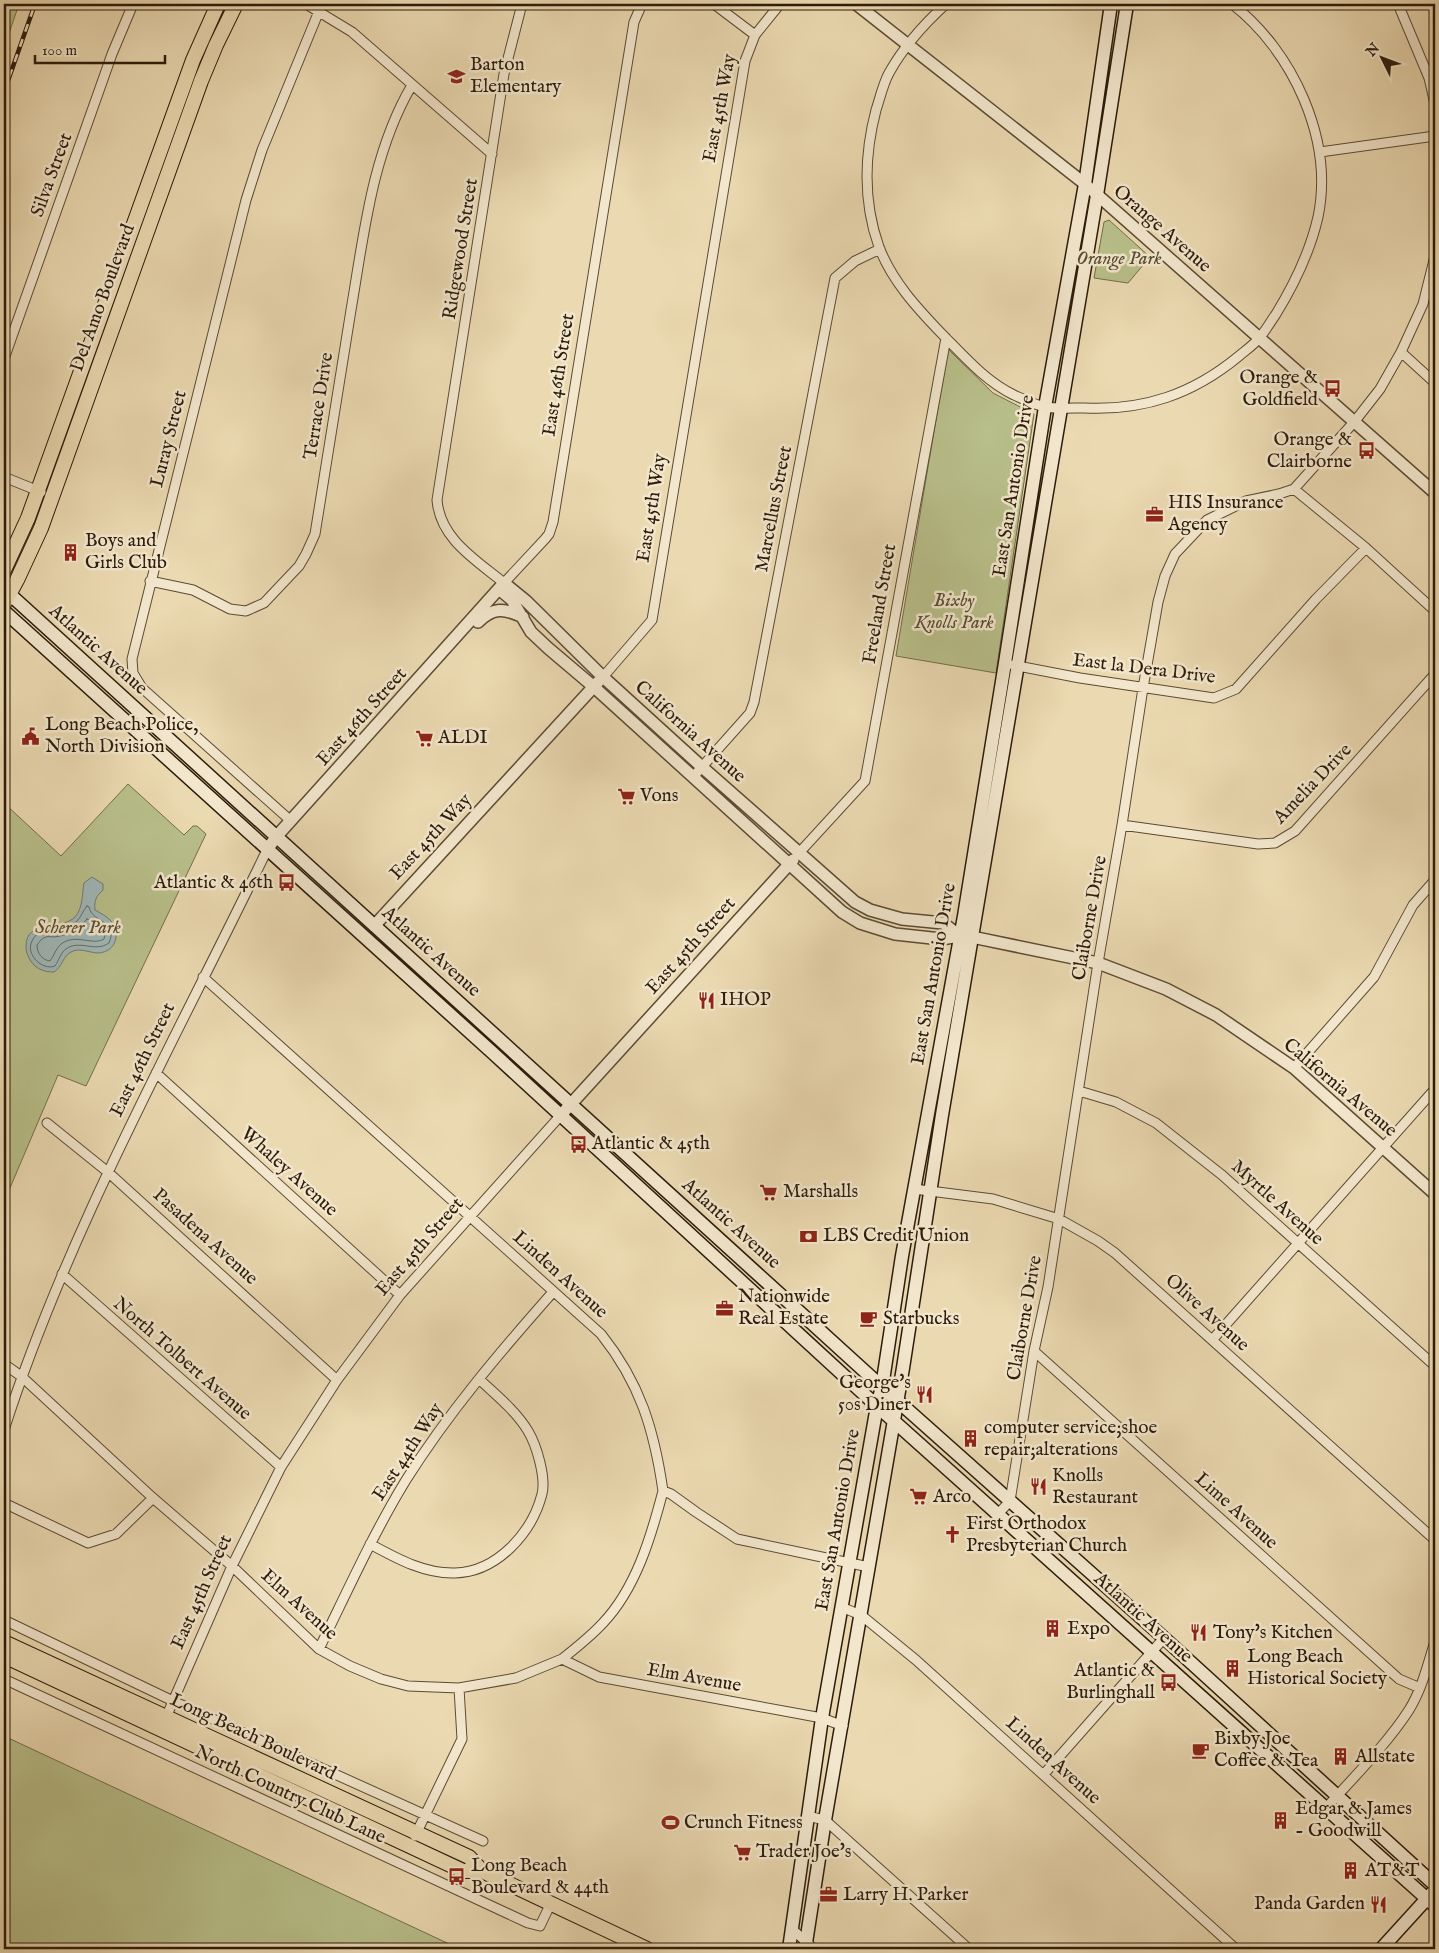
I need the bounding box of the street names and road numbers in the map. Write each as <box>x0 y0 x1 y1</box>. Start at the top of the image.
street label: East 45th Way <box>698 51 742 164</box>
street label: Silva Street <box>26 129 78 220</box>
street label: Ridgewood Street <box>438 176 484 321</box>
street label: Orange Avenue <box>1108 180 1216 278</box>
street label: Del Amo Boulevard <box>65 220 141 375</box>
street label: East 46th Street <box>537 311 581 438</box>
street label: Terrace Drive <box>299 350 339 461</box>
street label: Luray Street <box>145 388 193 490</box>
street label: East San Antonio Drive <box>988 393 1040 579</box>
street label: Marcellus Street <box>750 443 798 574</box>
street label: East 45th Way <box>632 451 673 564</box>
street label: Freeland Street <box>858 542 902 666</box>
street label: Atlantic Avenue <box>43 599 153 701</box>
street label: East la Dera Drive <box>1071 648 1217 690</box>
street label: East 46th Street <box>312 663 413 771</box>
street label: California Avenue <box>629 676 751 788</box>
street label: Amelia Drive <box>1268 738 1358 830</box>
street label: East 45th Way <box>385 788 478 885</box>
street label: Claiborne Drive <box>1067 853 1113 982</box>
street label: East San Antonio Drive <box>906 881 962 1067</box>
street label: East 45th Street <box>641 892 741 1000</box>
street label: Atlantic Avenue <box>376 901 486 1003</box>
street label: East 46th Street <box>105 999 181 1121</box>
street label: California Avenue <box>1278 1033 1402 1143</box>
street label: Whaley Avenue <box>235 1122 343 1222</box>
street label: Myrtle Avenue <box>1226 1155 1328 1251</box>
street label: Atlantic Avenue <box>676 1173 786 1275</box>
street label: Pasadena Avenue <box>147 1183 263 1291</box>
street label: East 45th Street <box>371 1192 470 1301</box>
street label: Linden Avenue <box>507 1226 613 1324</box>
street label: Claiborne Drive <box>1002 1253 1048 1382</box>
street label: Olive Avenue <box>1160 1269 1254 1357</box>
street label: North Tolbert Avenue <box>108 1292 256 1426</box>
street label: East 44th Way <box>367 1398 449 1506</box>
street label: East San Antonio Drive <box>810 1427 866 1613</box>
street label: Lime Avenue <box>1189 1467 1283 1555</box>
street label: East 45th Street <box>166 1531 238 1653</box>
street label: Elm Avenue <box>256 1564 343 1646</box>
street label: Atlantic Avenue <box>1088 1567 1198 1669</box>
street label: Elm Avenue <box>645 1658 743 1698</box>
street label: Long Beach Boulevard <box>166 1688 341 1786</box>
street label: Linden Avenue <box>1000 1712 1106 1810</box>
street label: North Country Club Lane <box>191 1740 390 1850</box>

